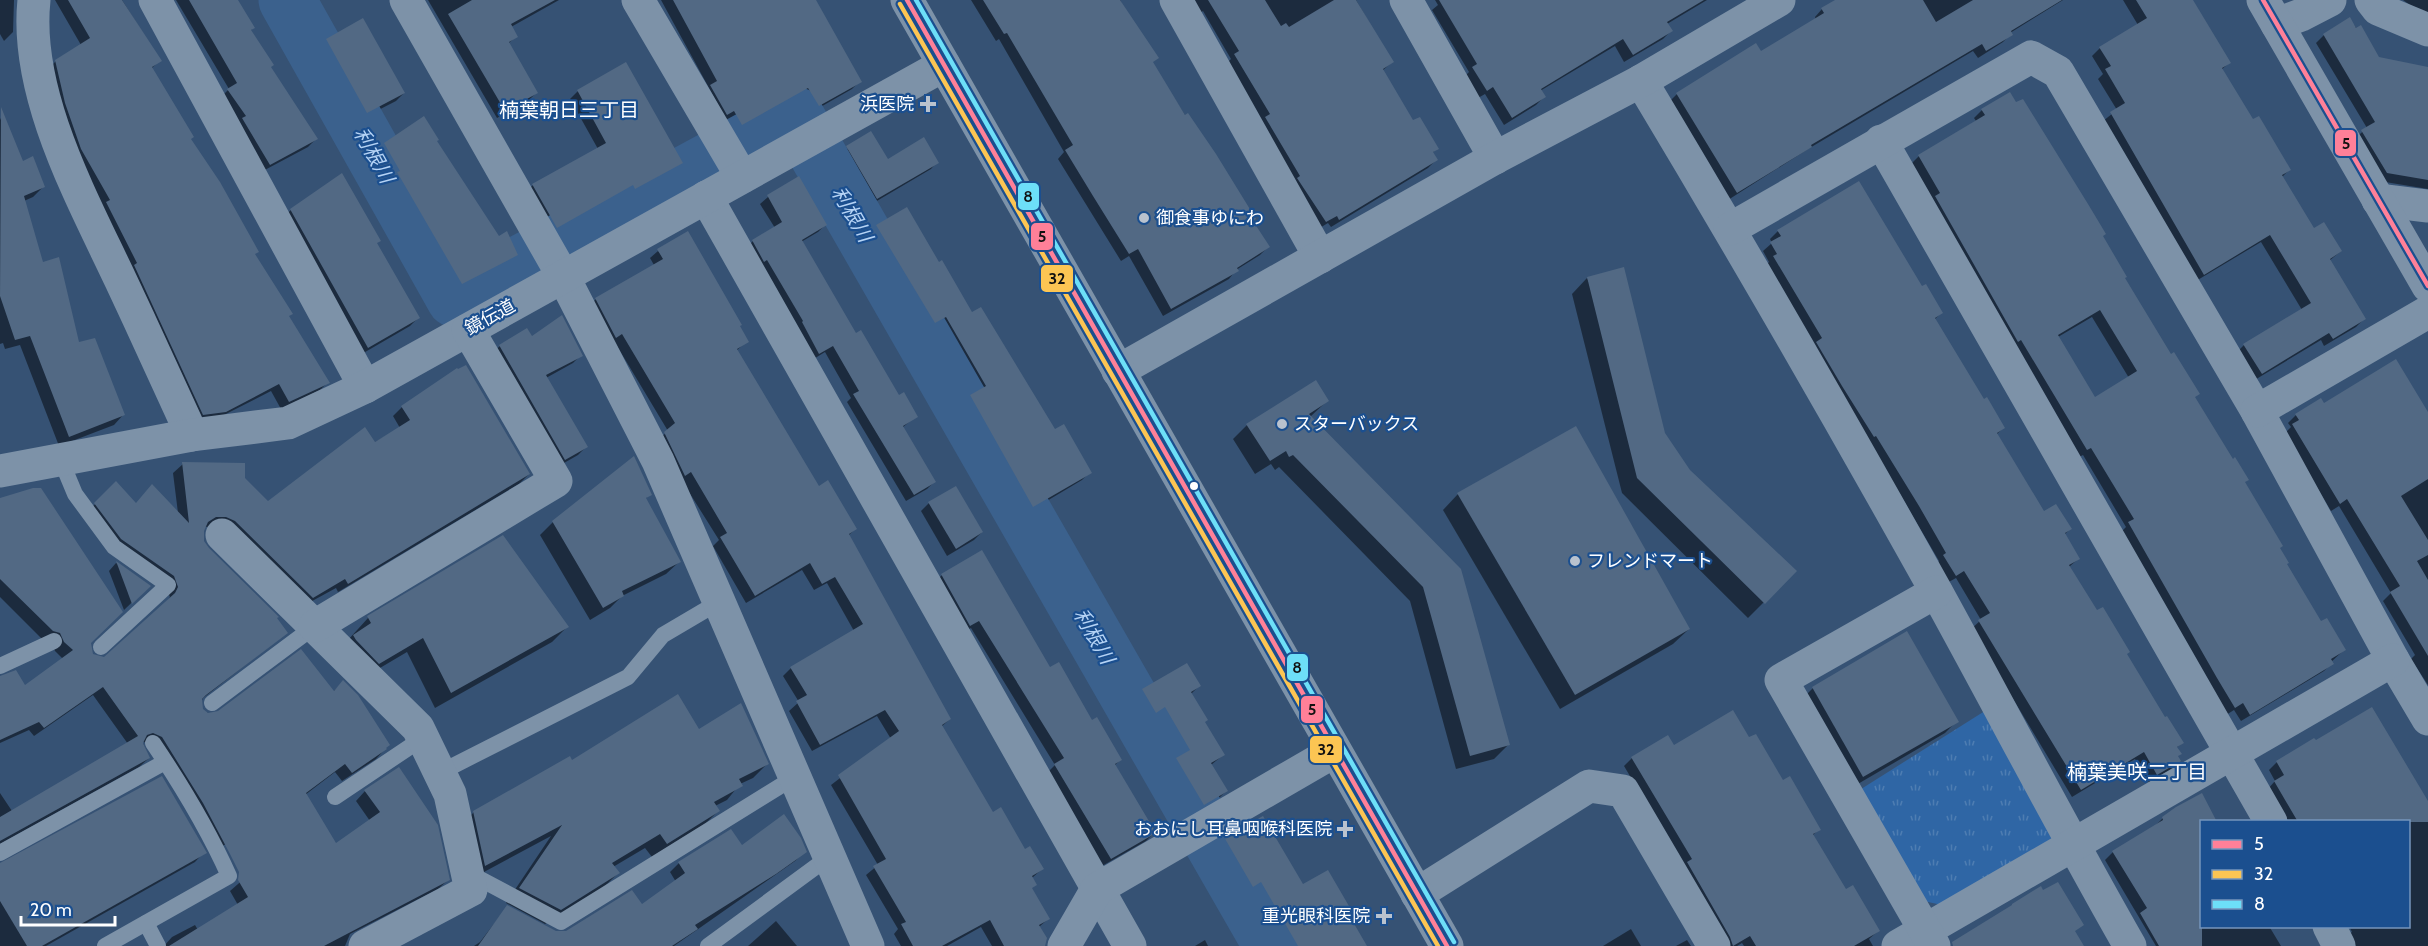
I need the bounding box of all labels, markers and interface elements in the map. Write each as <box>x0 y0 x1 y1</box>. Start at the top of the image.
place label: 浜医院 <box>860 93 914 115</box>
marker: 浜医院 <box>919 95 937 113</box>
district label: 楠葉朝日三丁目 <box>499 98 639 122</box>
water label: 利根川 <box>349 123 400 189</box>
line badge: 5 <box>2334 129 2357 157</box>
text: 5 <box>2342 134 2350 153</box>
water label: 利根川 <box>827 182 878 248</box>
line badge: 8 <box>1017 182 1040 211</box>
text: 8 <box>1023 187 1033 206</box>
place label: 御食事ゆにわ <box>1156 207 1264 229</box>
marker: 御食事ゆにわ <box>1137 211 1151 225</box>
line badge: 5 <box>1030 222 1054 251</box>
text: 5 <box>1038 227 1046 246</box>
line badge: 32 <box>1040 264 1074 293</box>
text: 32 <box>1048 269 1066 288</box>
street label: 鏡伝道 <box>461 294 519 340</box>
place label: スターバックス <box>1294 413 1419 435</box>
marker: スターバックス <box>1275 417 1289 431</box>
unlabelled marker <box>1188 480 1200 492</box>
place label: フレンドマート <box>1587 550 1713 572</box>
marker: フレンドマート <box>1568 554 1582 568</box>
water label: 利根川 <box>1069 604 1120 670</box>
line badge: 8 <box>1286 653 1309 682</box>
text: 8 <box>1292 658 1302 677</box>
line badge: 5 <box>1300 695 1324 724</box>
text: 5 <box>1308 700 1316 719</box>
line badge: 32 <box>1309 735 1343 764</box>
text: 32 <box>1317 740 1335 759</box>
district label: 楠葉美咲二丁目 <box>2067 760 2207 784</box>
place label: おおにし耳鼻咽喉科医院 <box>1134 818 1332 840</box>
marker: おおにし耳鼻咽喉科医院 <box>1336 820 1354 838</box>
legend <box>2200 820 2410 928</box>
text: 5 <box>2254 833 2264 855</box>
text: 32 <box>2254 863 2273 885</box>
scale bar <box>21 889 116 927</box>
text: 8 <box>2254 893 2265 915</box>
text: 20 m <box>30 899 72 921</box>
place label: 重光眼科医院 <box>1262 905 1370 927</box>
marker: 重光眼科医院 <box>1375 907 1393 925</box>

